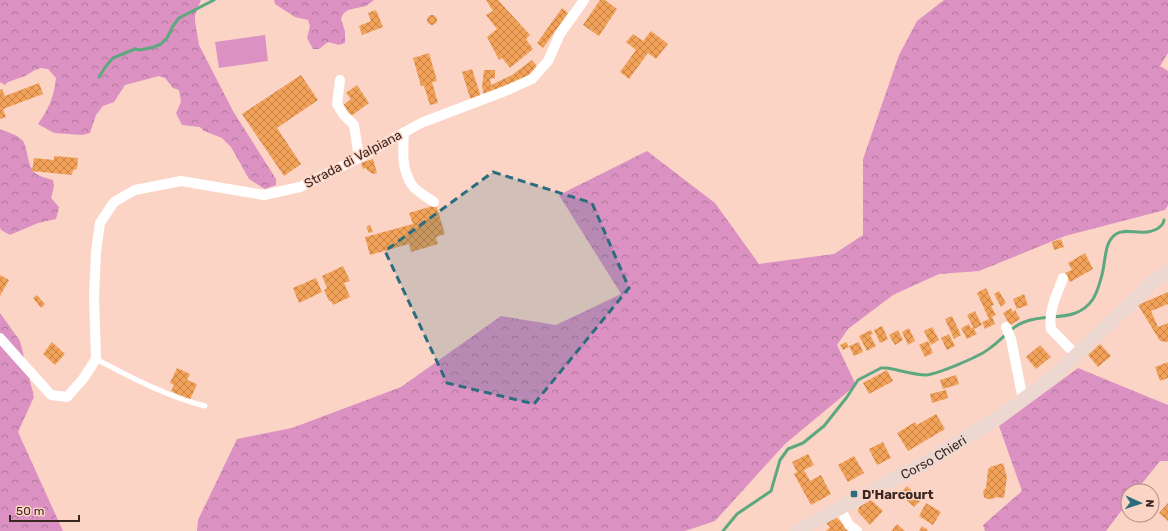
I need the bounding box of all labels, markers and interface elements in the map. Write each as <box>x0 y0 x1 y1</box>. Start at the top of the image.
street label: Strada di Valpiana <box>302 127 404 191</box>
street label: Corso Chieri <box>898 432 969 482</box>
north arrow <box>1120 483 1160 523</box>
place label: D'Harcourt <box>862 487 934 502</box>
marker: D'Harcourt <box>849 489 859 499</box>
scale bar <box>10 497 79 523</box>
text: N <box>1143 499 1156 508</box>
text: 50 m <box>16 504 44 518</box>

